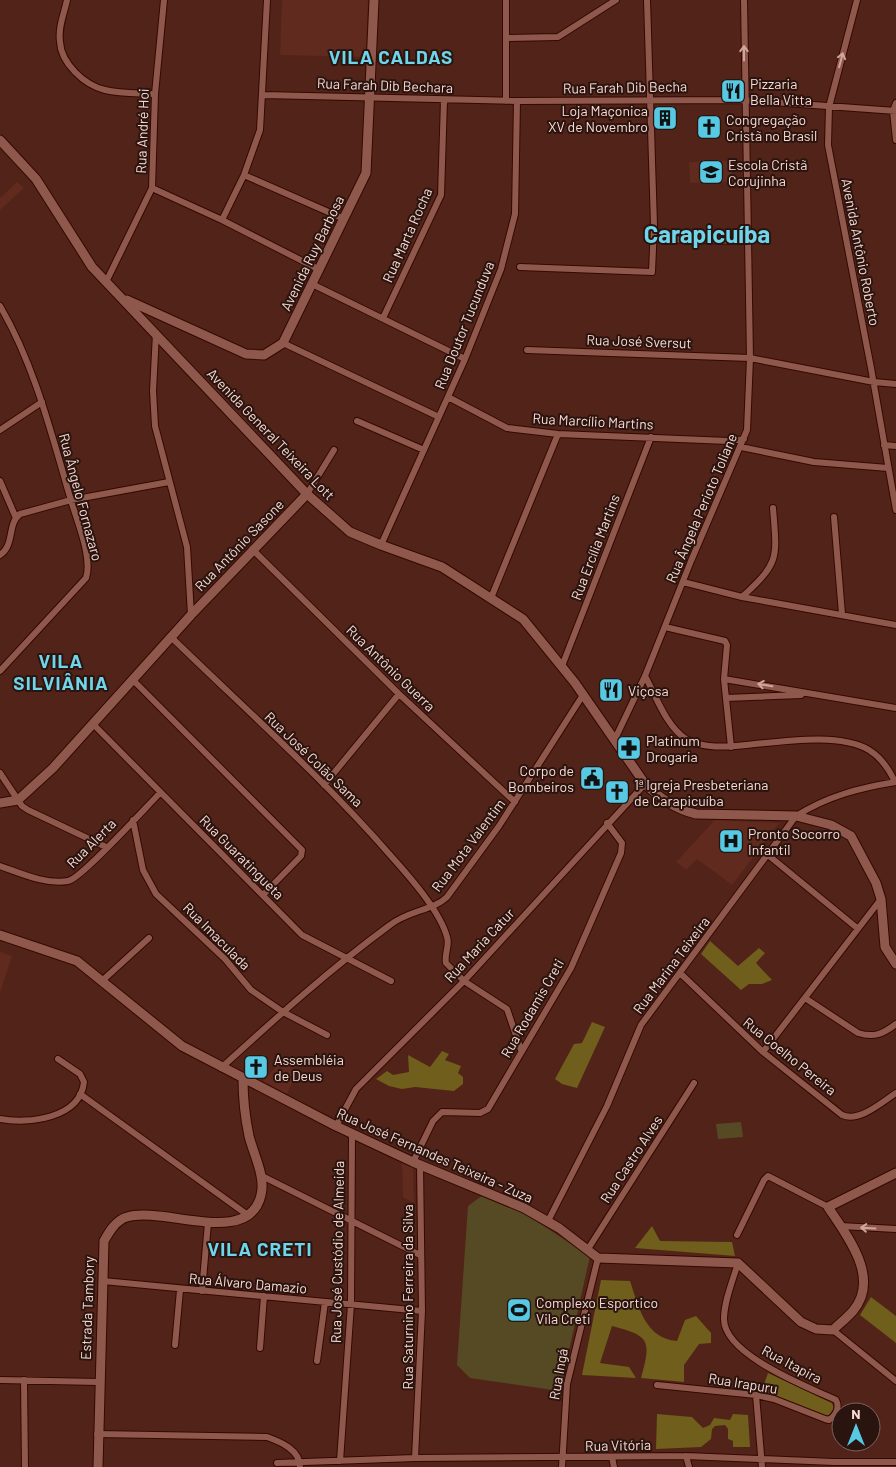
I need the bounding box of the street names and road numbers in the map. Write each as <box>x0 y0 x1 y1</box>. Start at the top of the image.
street label: Rua Farah Dib Bechara <box>317 74 453 96</box>
street label: Rua Farah Dib Becha <box>563 77 687 97</box>
street label: Rua André Hoi <box>132 88 152 174</box>
street label: Avenida Antônio Roberto <box>838 177 884 327</box>
street label: Rua Marta Rocha <box>379 185 435 285</box>
street label: Avenida Ruy Barbosa <box>277 193 347 313</box>
street label: Rua Doutor Tucunduva <box>431 259 497 391</box>
street label: Rua José Sversut <box>586 331 692 351</box>
street label: Avenida General Teixeira Lott <box>204 365 338 503</box>
street label: Rua Marcílio Martins <box>532 409 654 433</box>
street label: Rua Ângelo Fornazaro <box>56 431 106 563</box>
street label: Rua Ângela Perioto Toliane <box>662 431 740 585</box>
street label: Rua Ercília Martins <box>567 491 623 602</box>
street label: Rua Antônio Sasone <box>191 496 287 594</box>
street label: Rua Antônio Guerra <box>343 621 439 715</box>
street label: Rua José Colão Sama <box>261 708 367 810</box>
street label: Rua Mota Valentim <box>428 795 508 895</box>
street label: Rua Guaratingueta <box>196 811 288 903</box>
street label: Rua Alerta <box>63 815 119 871</box>
street label: Rua Imaculada <box>180 899 254 973</box>
street label: Rua Maria Catur <box>440 904 518 986</box>
street label: Rua Marina Teixeira <box>629 913 713 1017</box>
street label: Rua Rodamis Creti <box>497 956 567 1060</box>
street label: Rua Coelho Pereira <box>740 1013 840 1099</box>
street label: Rua José Fernandes Teixeira - Zuza <box>334 1104 536 1206</box>
street label: Rua Castro Alves <box>596 1112 666 1206</box>
street label: Rua José Custódio de Almeida <box>327 1161 347 1343</box>
street label: Rua Saturnino Ferreira da Silva <box>399 1204 416 1390</box>
street label: Estrada Tambory <box>77 1255 97 1360</box>
street label: Rua Álvaro Damazio <box>188 1269 308 1297</box>
street label: Rua Itapira <box>759 1341 825 1387</box>
street label: Rua Ingá <box>545 1347 571 1401</box>
street label: Rua Irapuru <box>707 1369 779 1397</box>
street label: Rua Vitória <box>585 1436 651 1454</box>

